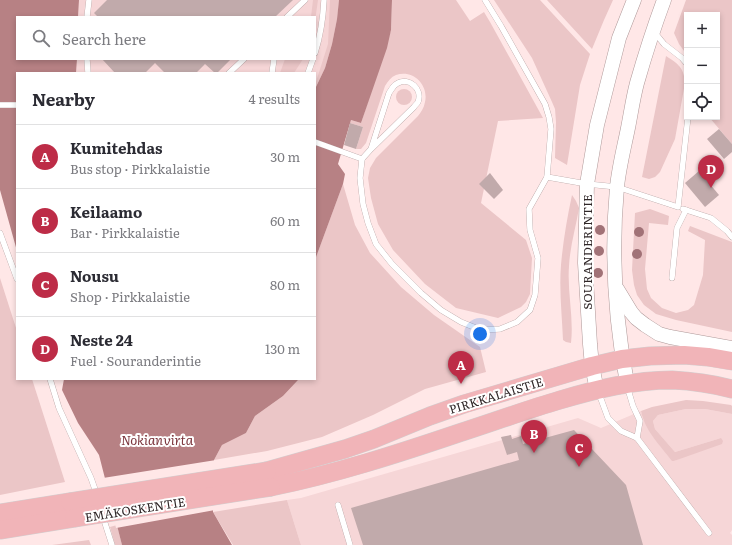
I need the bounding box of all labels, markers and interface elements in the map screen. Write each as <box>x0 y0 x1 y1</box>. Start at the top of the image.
map controls <box>684 12 720 120</box>
button: + <box>684 12 720 48</box>
search box <box>16 16 316 60</box>
icon: search <box>30 27 52 49</box>
text: Search here <box>62 27 146 50</box>
button: − <box>684 48 720 84</box>
button: locate <box>684 84 720 120</box>
text: Nearby <box>32 86 95 111</box>
text: 4 results <box>249 89 300 108</box>
text: Kumitehdas <box>70 136 162 159</box>
text: A <box>40 147 50 166</box>
text: 30 m <box>270 147 300 166</box>
pin: D <box>698 155 724 188</box>
text: Bus stop · Pirkkalaistie <box>70 159 210 178</box>
street label: SOURANDERINTIE <box>578 194 596 310</box>
text: Keilaamo <box>70 200 142 223</box>
text: B <box>41 211 49 230</box>
text: 60 m <box>270 211 300 230</box>
text: Bar · Pirkkalaistie <box>70 223 180 242</box>
text: Nousu <box>70 264 119 287</box>
text: C <box>40 275 50 294</box>
text: 80 m <box>270 275 300 294</box>
text: Shop · Pirkkalaistie <box>70 287 190 306</box>
your location <box>470 324 490 344</box>
text: Neste 24 <box>70 328 133 351</box>
text: D <box>40 339 50 358</box>
text: 130 m <box>265 339 300 358</box>
text: Fuel · Souranderintie <box>70 351 201 370</box>
pin: A <box>448 351 474 384</box>
street label: PIRKKALAISTIE <box>447 372 546 418</box>
pin: B <box>521 420 547 453</box>
water label: Nokianvirta <box>121 430 194 449</box>
pin: C <box>566 434 592 467</box>
street label: EMÄKOSKENTIE <box>83 492 187 526</box>

